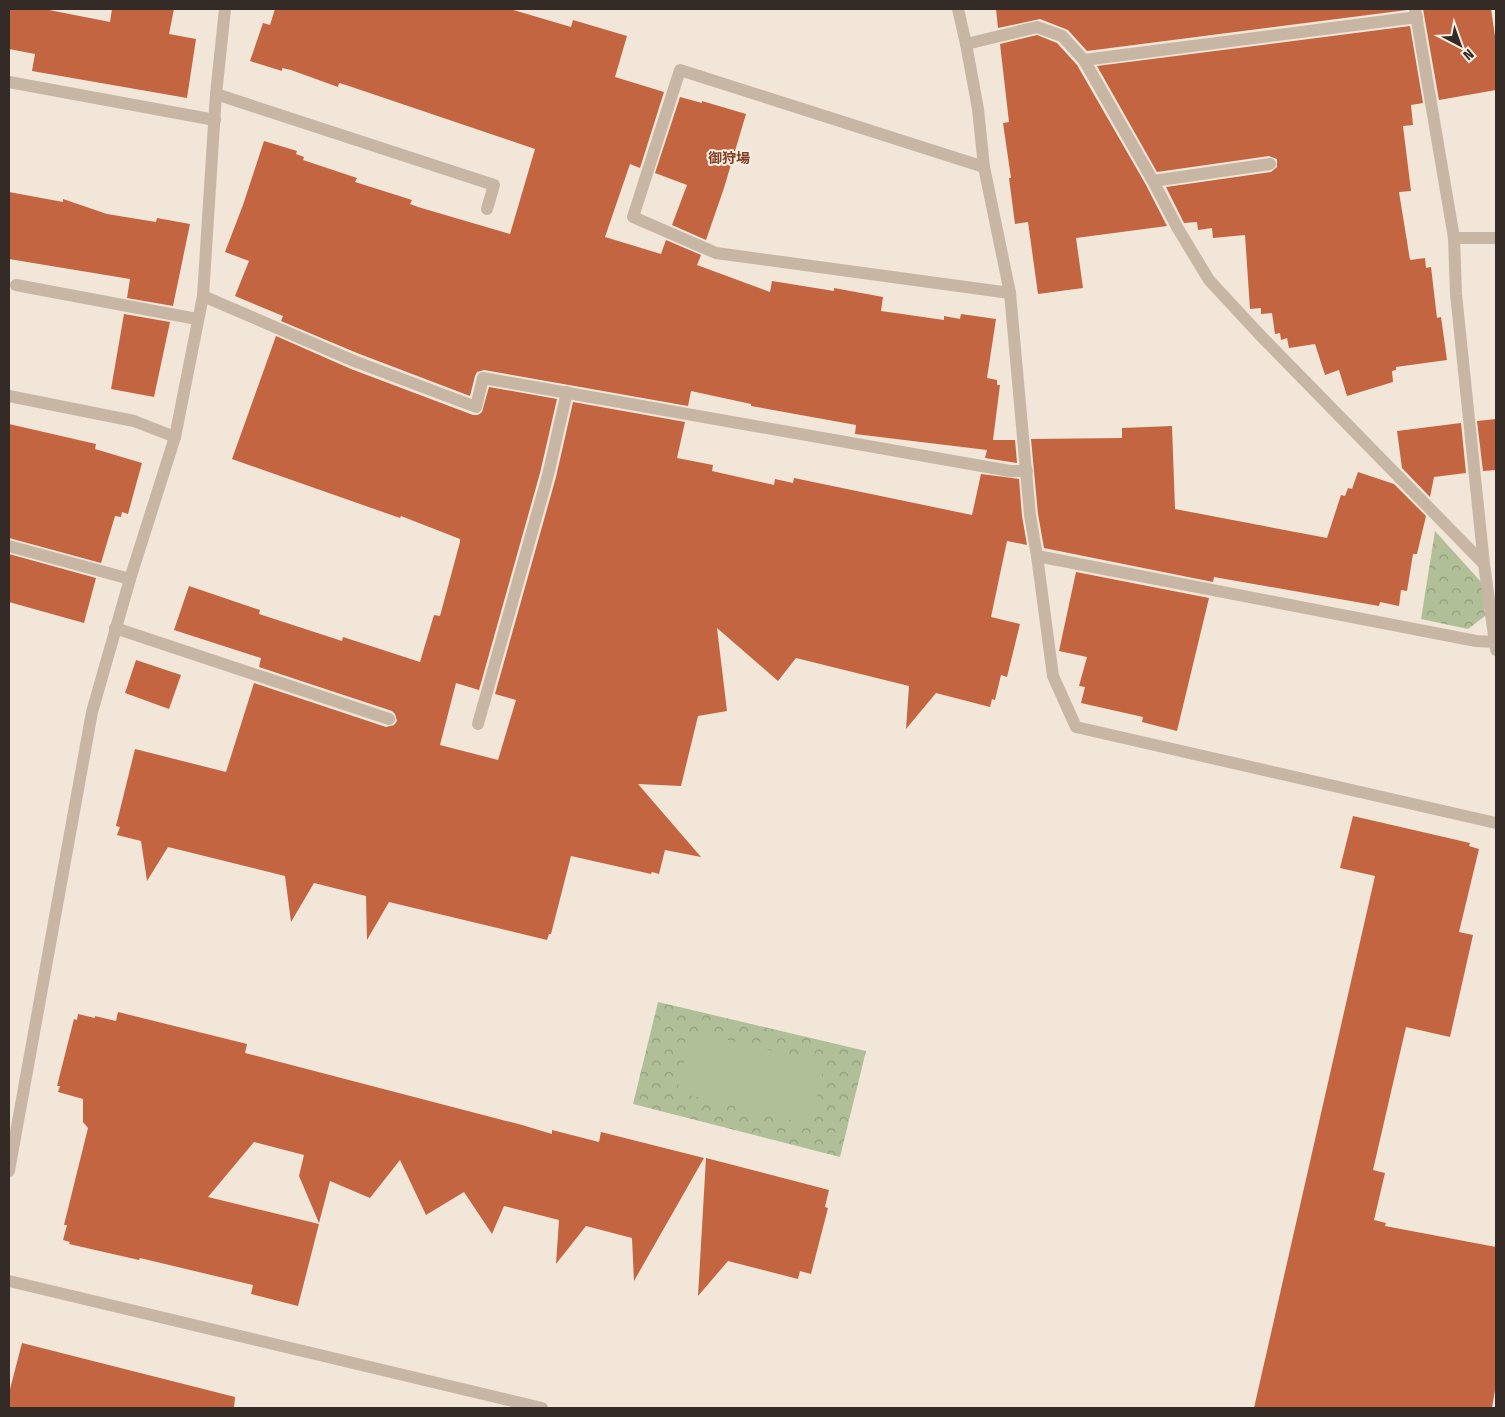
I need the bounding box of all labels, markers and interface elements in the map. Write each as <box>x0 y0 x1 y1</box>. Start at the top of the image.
north arrow <box>1435 20 1485 70</box>
text: N <box>1459 45 1477 64</box>
district label: 御狩場 <box>708 150 750 167</box>

